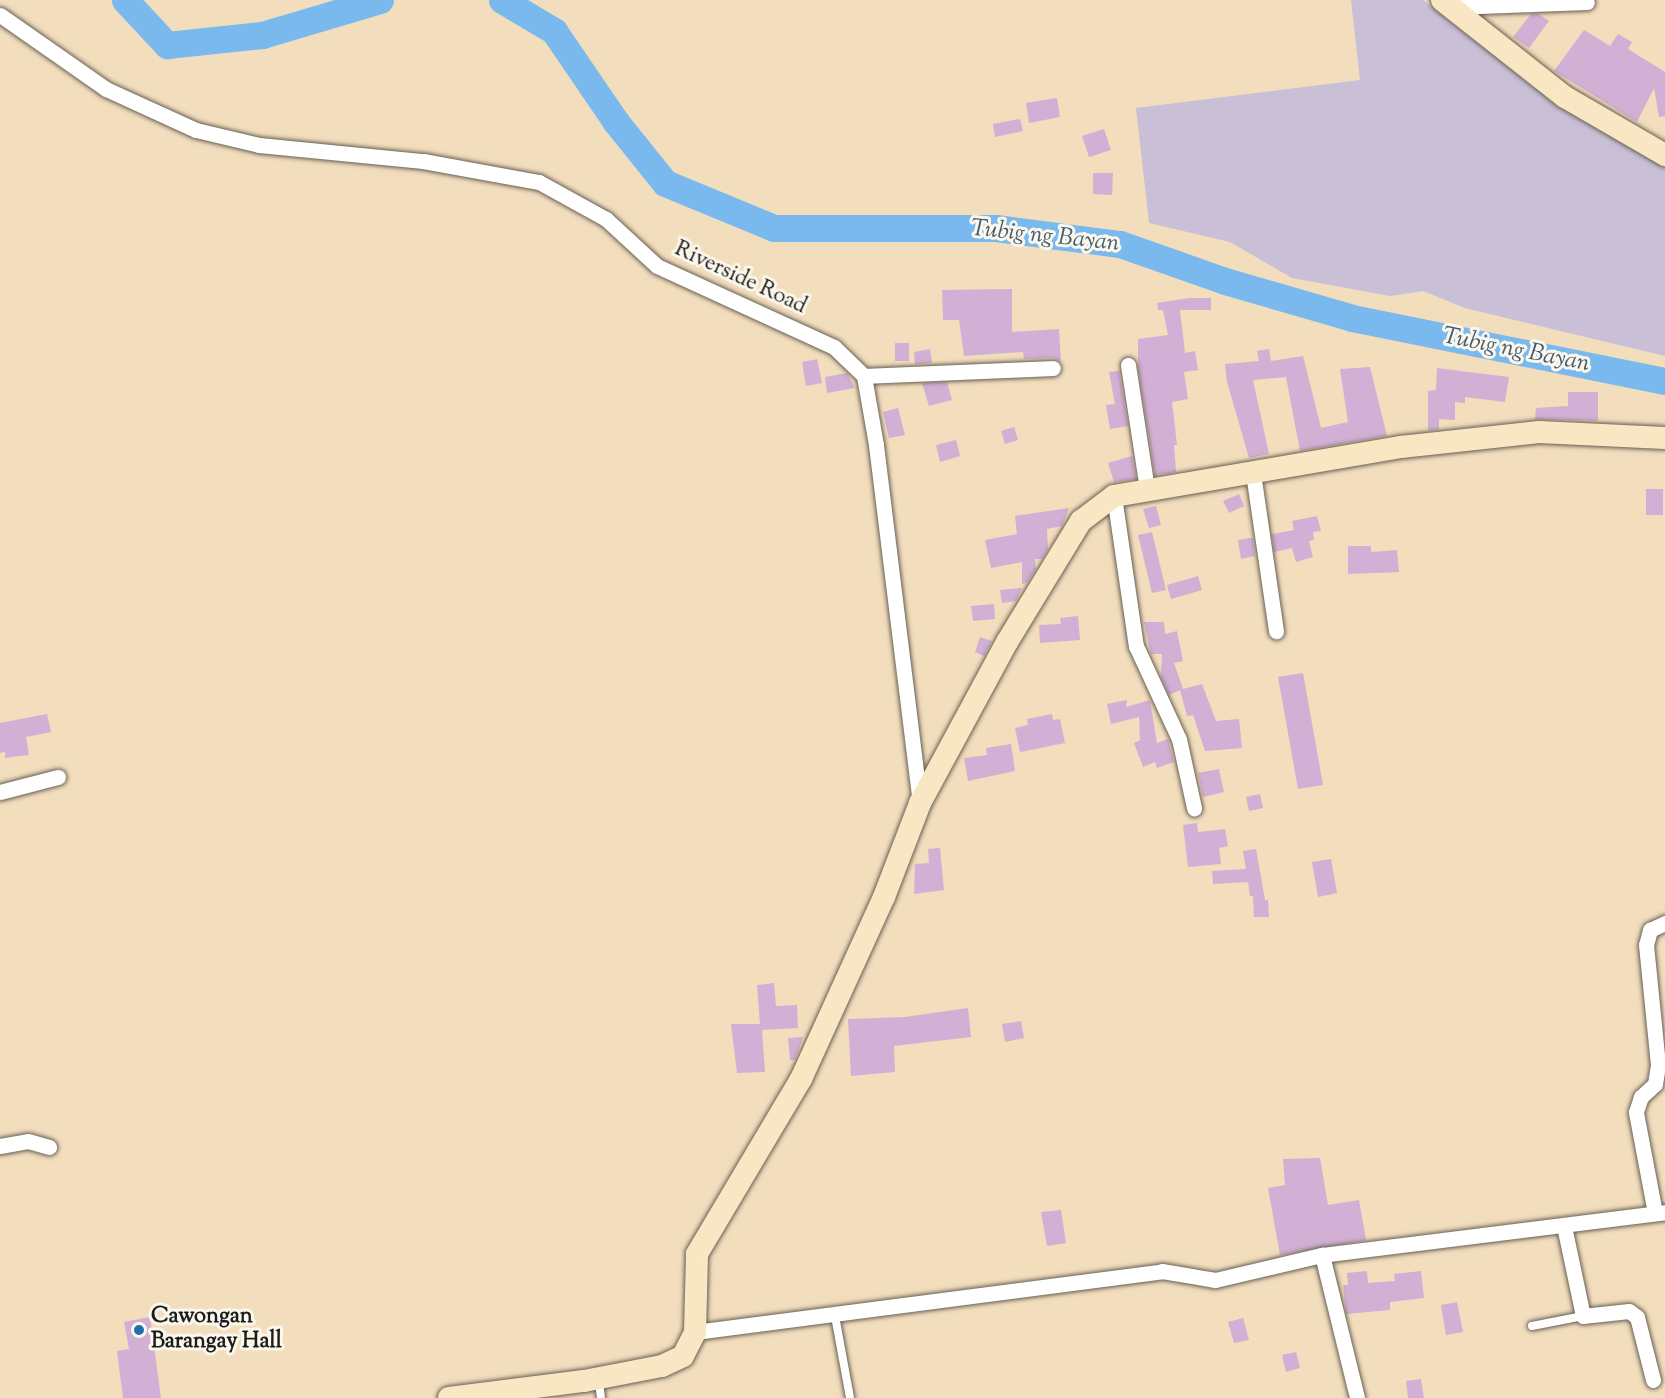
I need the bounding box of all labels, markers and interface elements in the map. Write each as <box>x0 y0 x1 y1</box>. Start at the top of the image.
water label: Tubig ng Bayan <box>969 215 1121 259</box>
street label: Riverside Road <box>670 237 810 321</box>
water label: Tubig ng Bayan <box>1440 323 1592 379</box>
place label: Cawongan Barangay Hall <box>151 1304 282 1356</box>
marker: Cawongan Barangay Hall <box>132 1323 146 1337</box>

